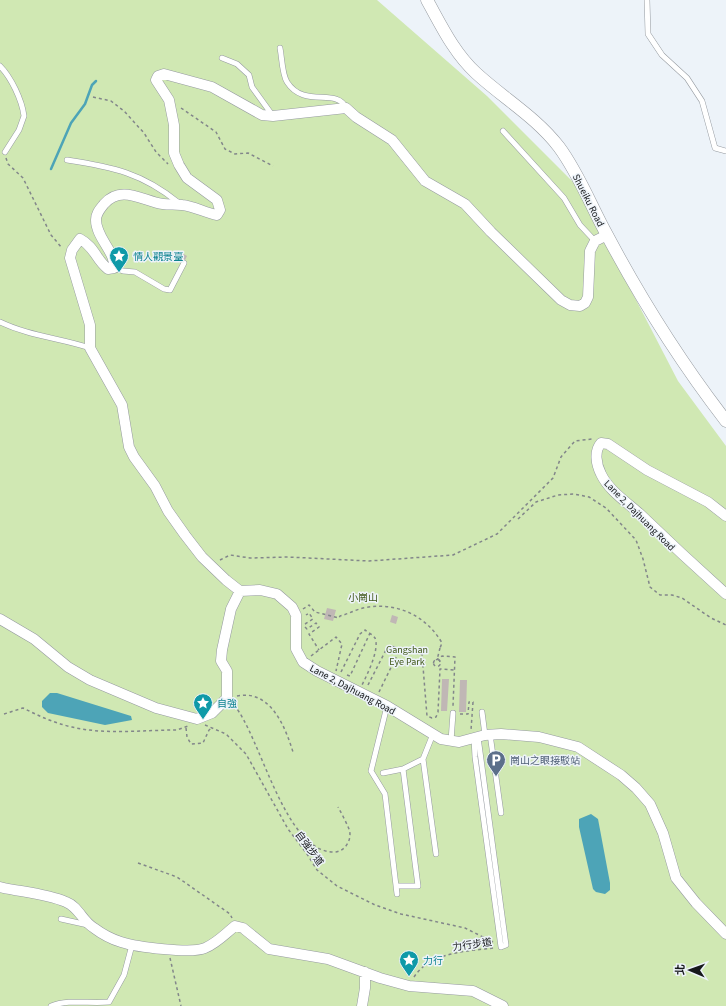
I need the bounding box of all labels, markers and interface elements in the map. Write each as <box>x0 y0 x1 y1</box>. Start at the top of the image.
street label: Shueiku Road <box>569 172 607 229</box>
place icon: 情人觀景臺 <box>108 245 130 273</box>
place label: 情人觀景臺 <box>133 250 183 264</box>
street label: Lane 2, Dajhuang Road <box>601 477 678 554</box>
park label: 小崗山 <box>348 591 378 605</box>
park label: Gangshan Eye Park <box>386 643 428 669</box>
street label: Lane 2, Dajhuang Road <box>307 661 398 718</box>
place icon: 自強 <box>192 692 214 720</box>
place label: 自強 <box>217 697 237 711</box>
parking icon: 崗山之眼接駁站 <box>485 749 507 777</box>
place label: 崗山之眼接駁站 <box>510 754 580 768</box>
street label: 自強步道 <box>292 828 327 869</box>
street label: 力行步道 <box>451 935 493 955</box>
place icon: 力行 <box>398 949 420 977</box>
north arrow <box>670 950 710 990</box>
place label: 力行 <box>423 954 443 968</box>
text: 北 <box>673 964 688 975</box>

